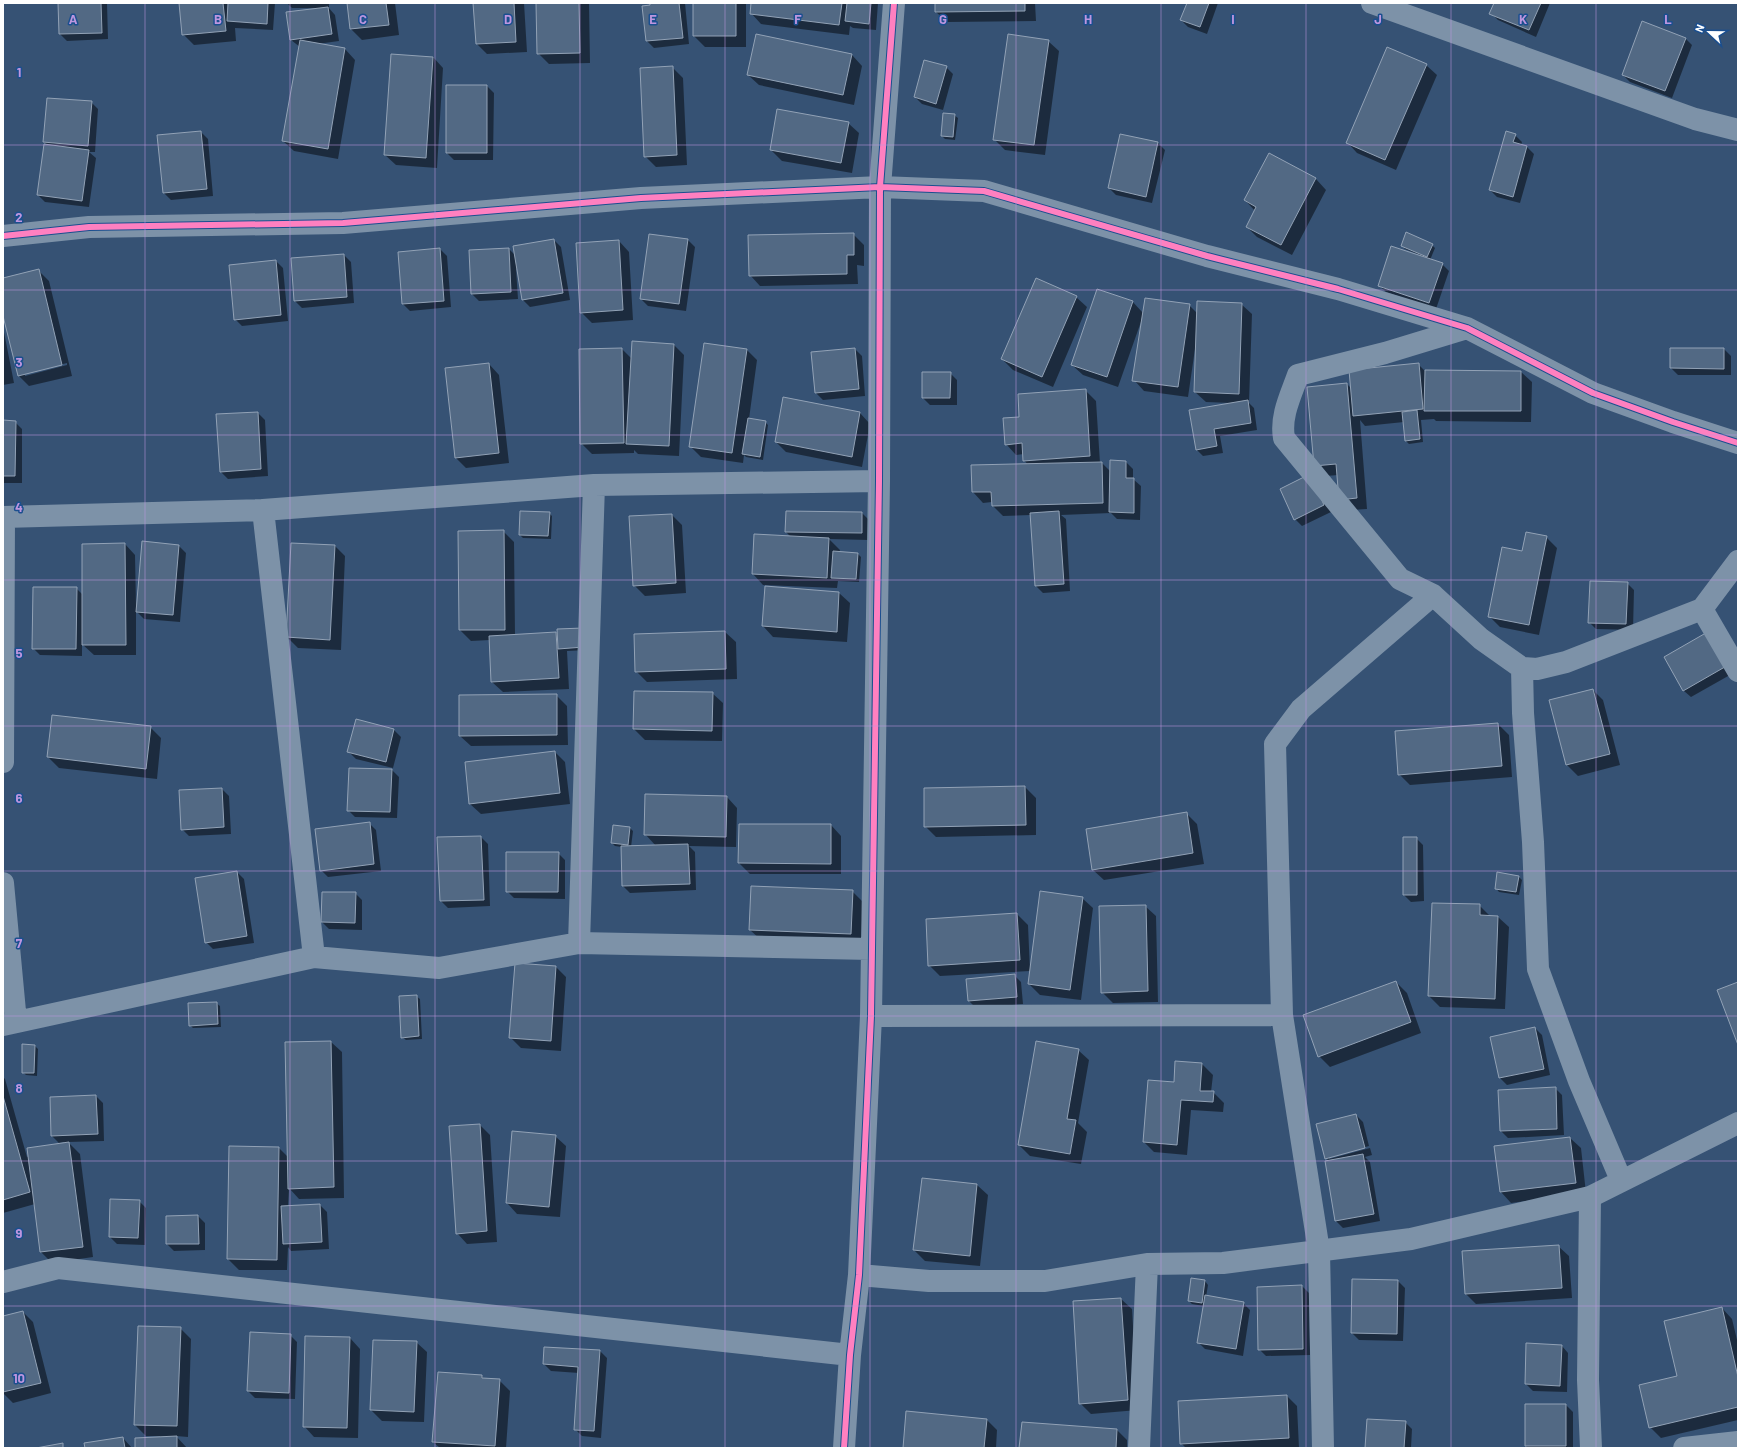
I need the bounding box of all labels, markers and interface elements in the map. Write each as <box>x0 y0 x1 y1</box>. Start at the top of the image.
text: A <box>69 11 78 27</box>
text: B <box>214 11 222 27</box>
text: C <box>359 11 367 27</box>
text: D <box>504 11 512 27</box>
text: E <box>649 11 657 27</box>
text: F <box>794 11 802 27</box>
text: G <box>939 11 947 27</box>
text: H <box>1084 11 1092 27</box>
text: I <box>1231 11 1235 27</box>
text: J <box>1374 11 1382 27</box>
text: K <box>1519 11 1527 27</box>
text: L <box>1664 11 1672 27</box>
north arrow <box>1689 12 1729 52</box>
text: N <box>1692 22 1707 34</box>
text: 1 <box>17 64 21 80</box>
text: 2 <box>15 209 23 225</box>
text: 3 <box>15 354 23 370</box>
text: 4 <box>15 499 23 515</box>
text: 5 <box>15 645 23 661</box>
text: 6 <box>16 790 23 806</box>
text: 7 <box>16 935 23 951</box>
text: 8 <box>15 1080 23 1096</box>
text: 9 <box>16 1225 23 1241</box>
text: 10 <box>13 1370 25 1386</box>

